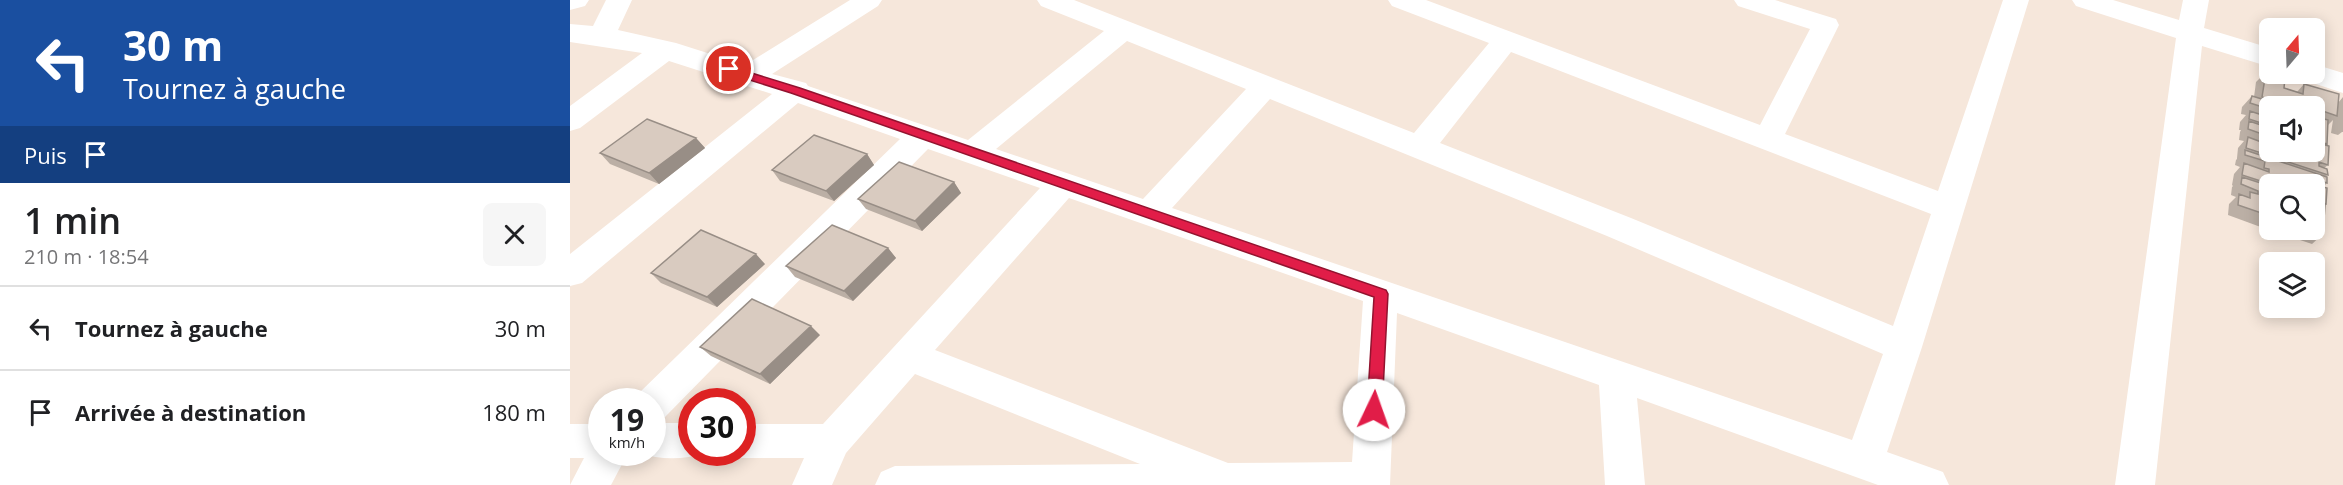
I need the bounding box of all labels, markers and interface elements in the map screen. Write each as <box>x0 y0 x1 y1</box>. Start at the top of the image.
text: 30 m <box>123 16 223 73</box>
north arrow <box>2259 18 2325 84</box>
map controls <box>2259 18 2325 318</box>
icon: left <box>24 24 102 102</box>
pin <box>703 43 754 94</box>
icon: arrive <box>712 52 745 85</box>
text: Tournez à gauche <box>123 70 346 107</box>
button: sound <box>2259 96 2325 162</box>
icon: arrive <box>79 138 112 171</box>
text: Puis <box>24 140 67 170</box>
button: search <box>2259 174 2325 240</box>
text: 1 min <box>24 196 121 245</box>
button: close <box>483 203 546 266</box>
text: 210 m · 18:54 <box>24 243 149 270</box>
button: layers <box>2259 252 2325 318</box>
icon: left <box>24 312 57 345</box>
text: Tournez à gauche <box>75 313 268 343</box>
text: 30 m <box>495 313 546 343</box>
position arrow <box>1342 378 1406 442</box>
speed limit sign: 30 <box>678 388 756 466</box>
icon: arrive <box>24 396 57 429</box>
text: Arrivée à destination <box>75 397 306 427</box>
text: 180 m <box>482 397 546 427</box>
text: 19 <box>610 399 644 440</box>
text: km/h <box>609 432 645 452</box>

